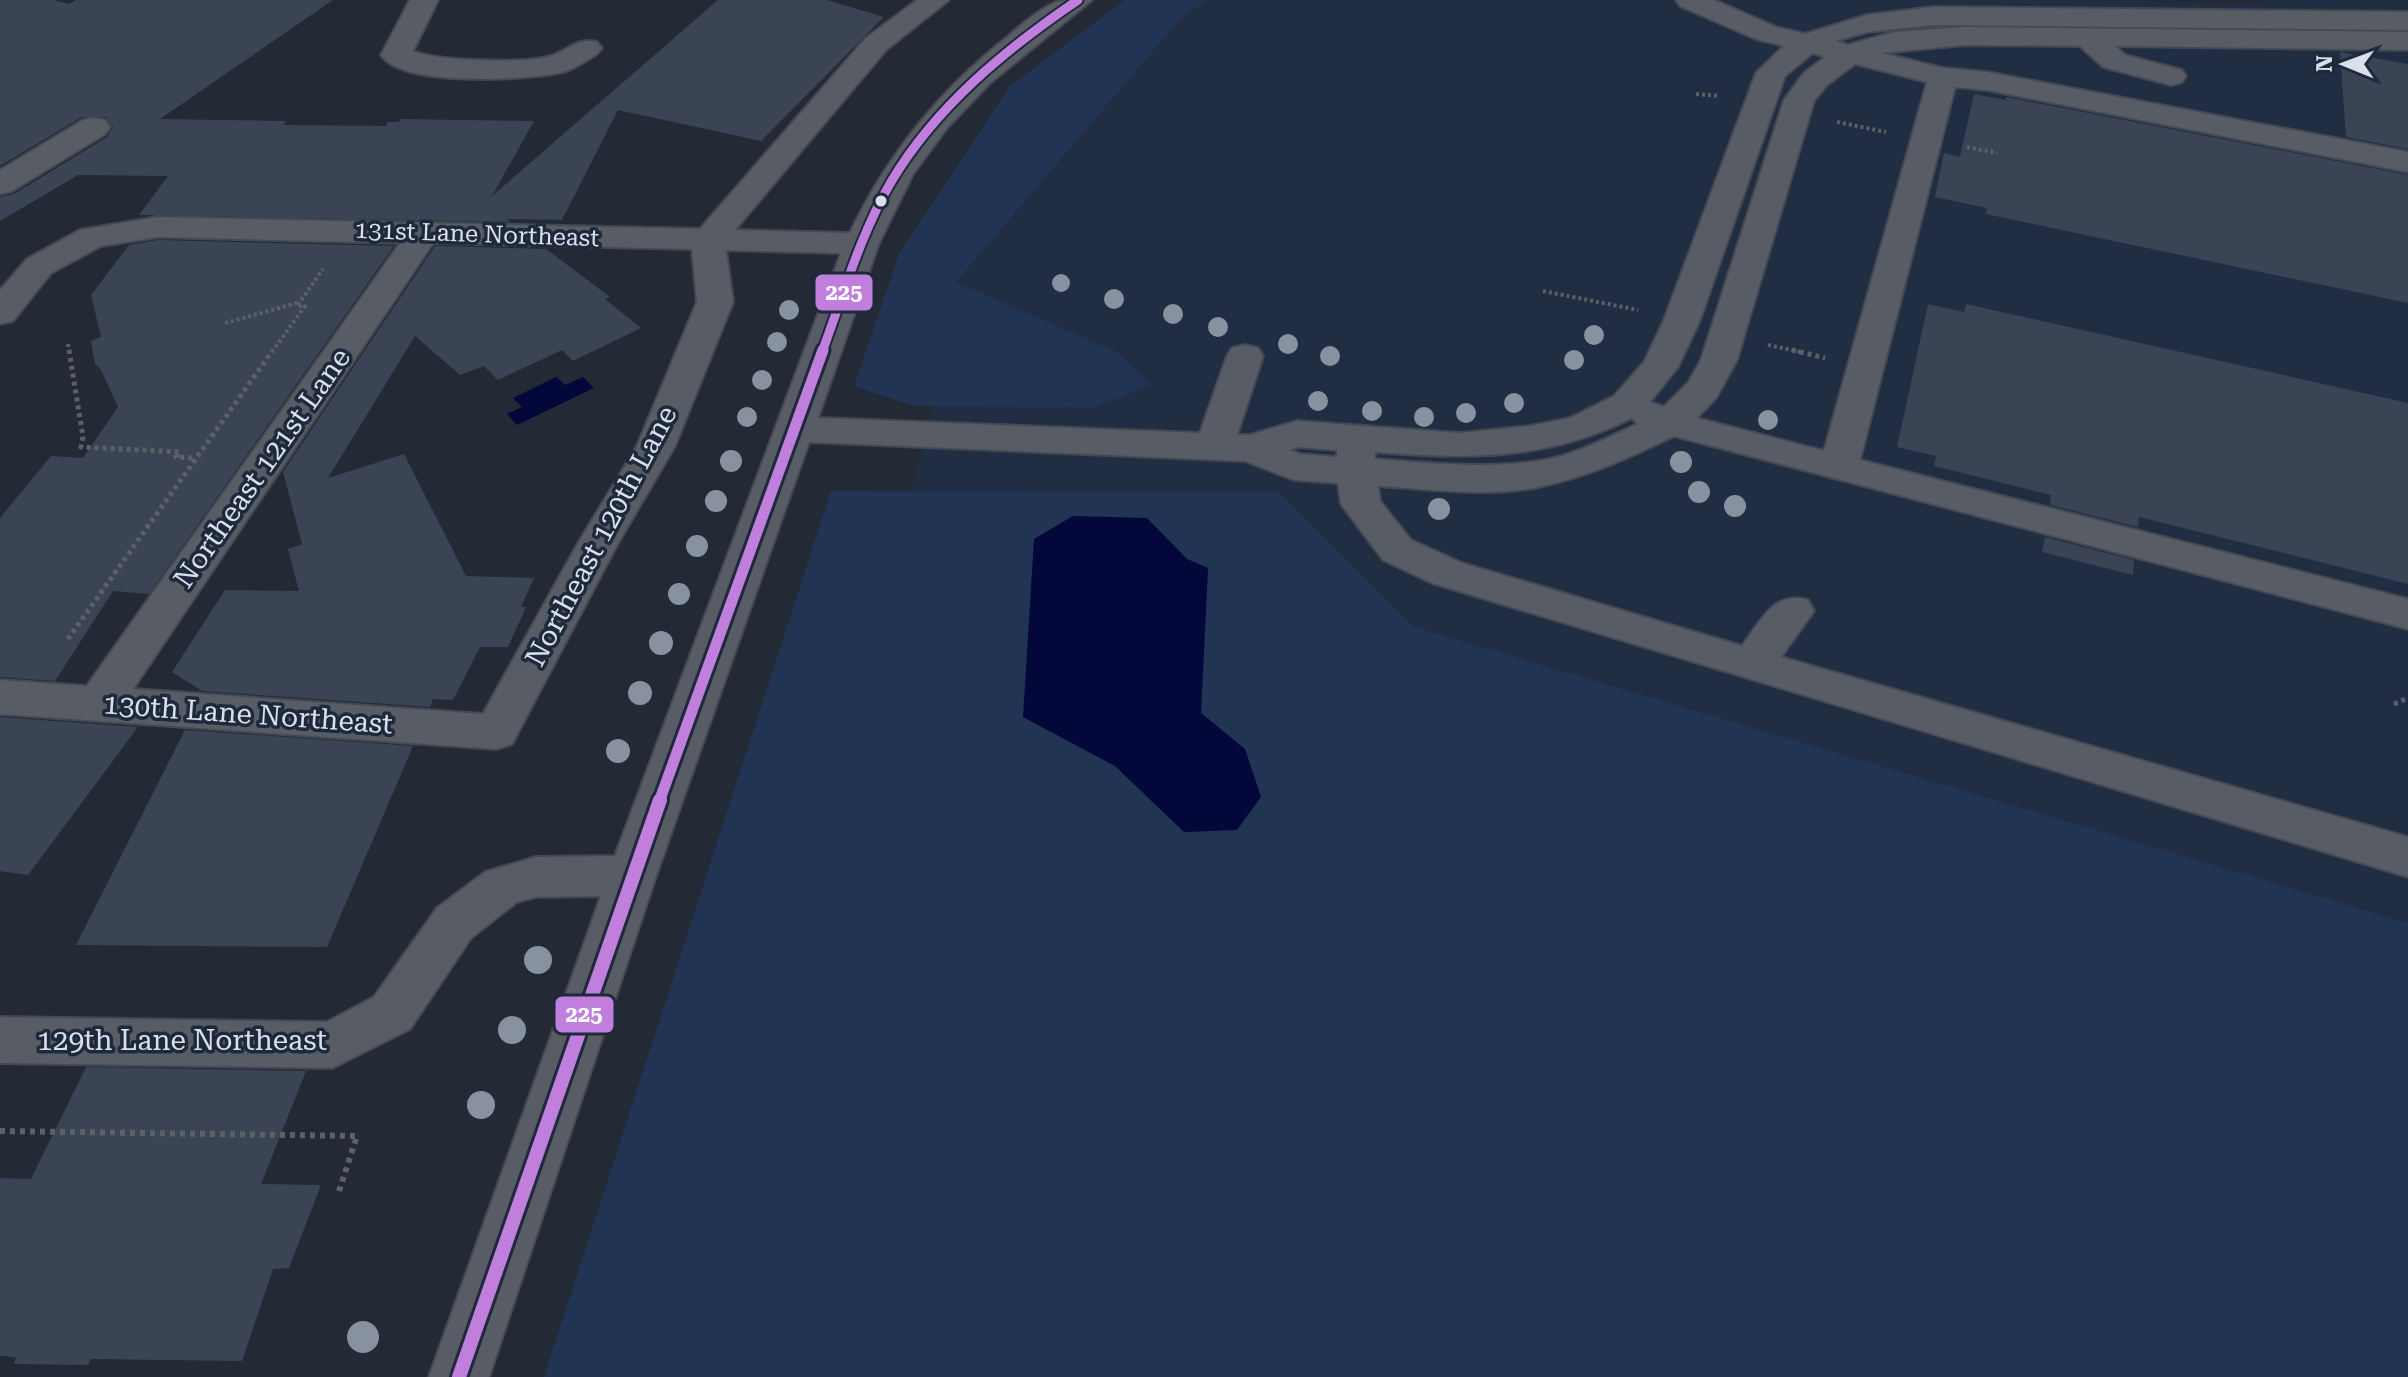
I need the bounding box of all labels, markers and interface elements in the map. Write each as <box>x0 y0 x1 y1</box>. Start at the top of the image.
north arrow <box>2304 24 2384 104</box>
text: N <box>2312 55 2337 72</box>
unlabelled marker <box>873 193 889 209</box>
street label: 131st Lane Northeast <box>354 216 600 252</box>
line badge: 225 <box>814 273 874 312</box>
text: 225 <box>826 280 862 305</box>
street label: Northeast 121st Lane <box>167 342 357 594</box>
street label: Northeast 120th Lane <box>518 400 684 672</box>
street label: 130th Lane Northeast <box>102 687 394 741</box>
line badge: 225 <box>554 995 615 1034</box>
text: 225 <box>566 1002 602 1027</box>
street label: 129th Lane Northeast <box>37 1024 327 1057</box>

